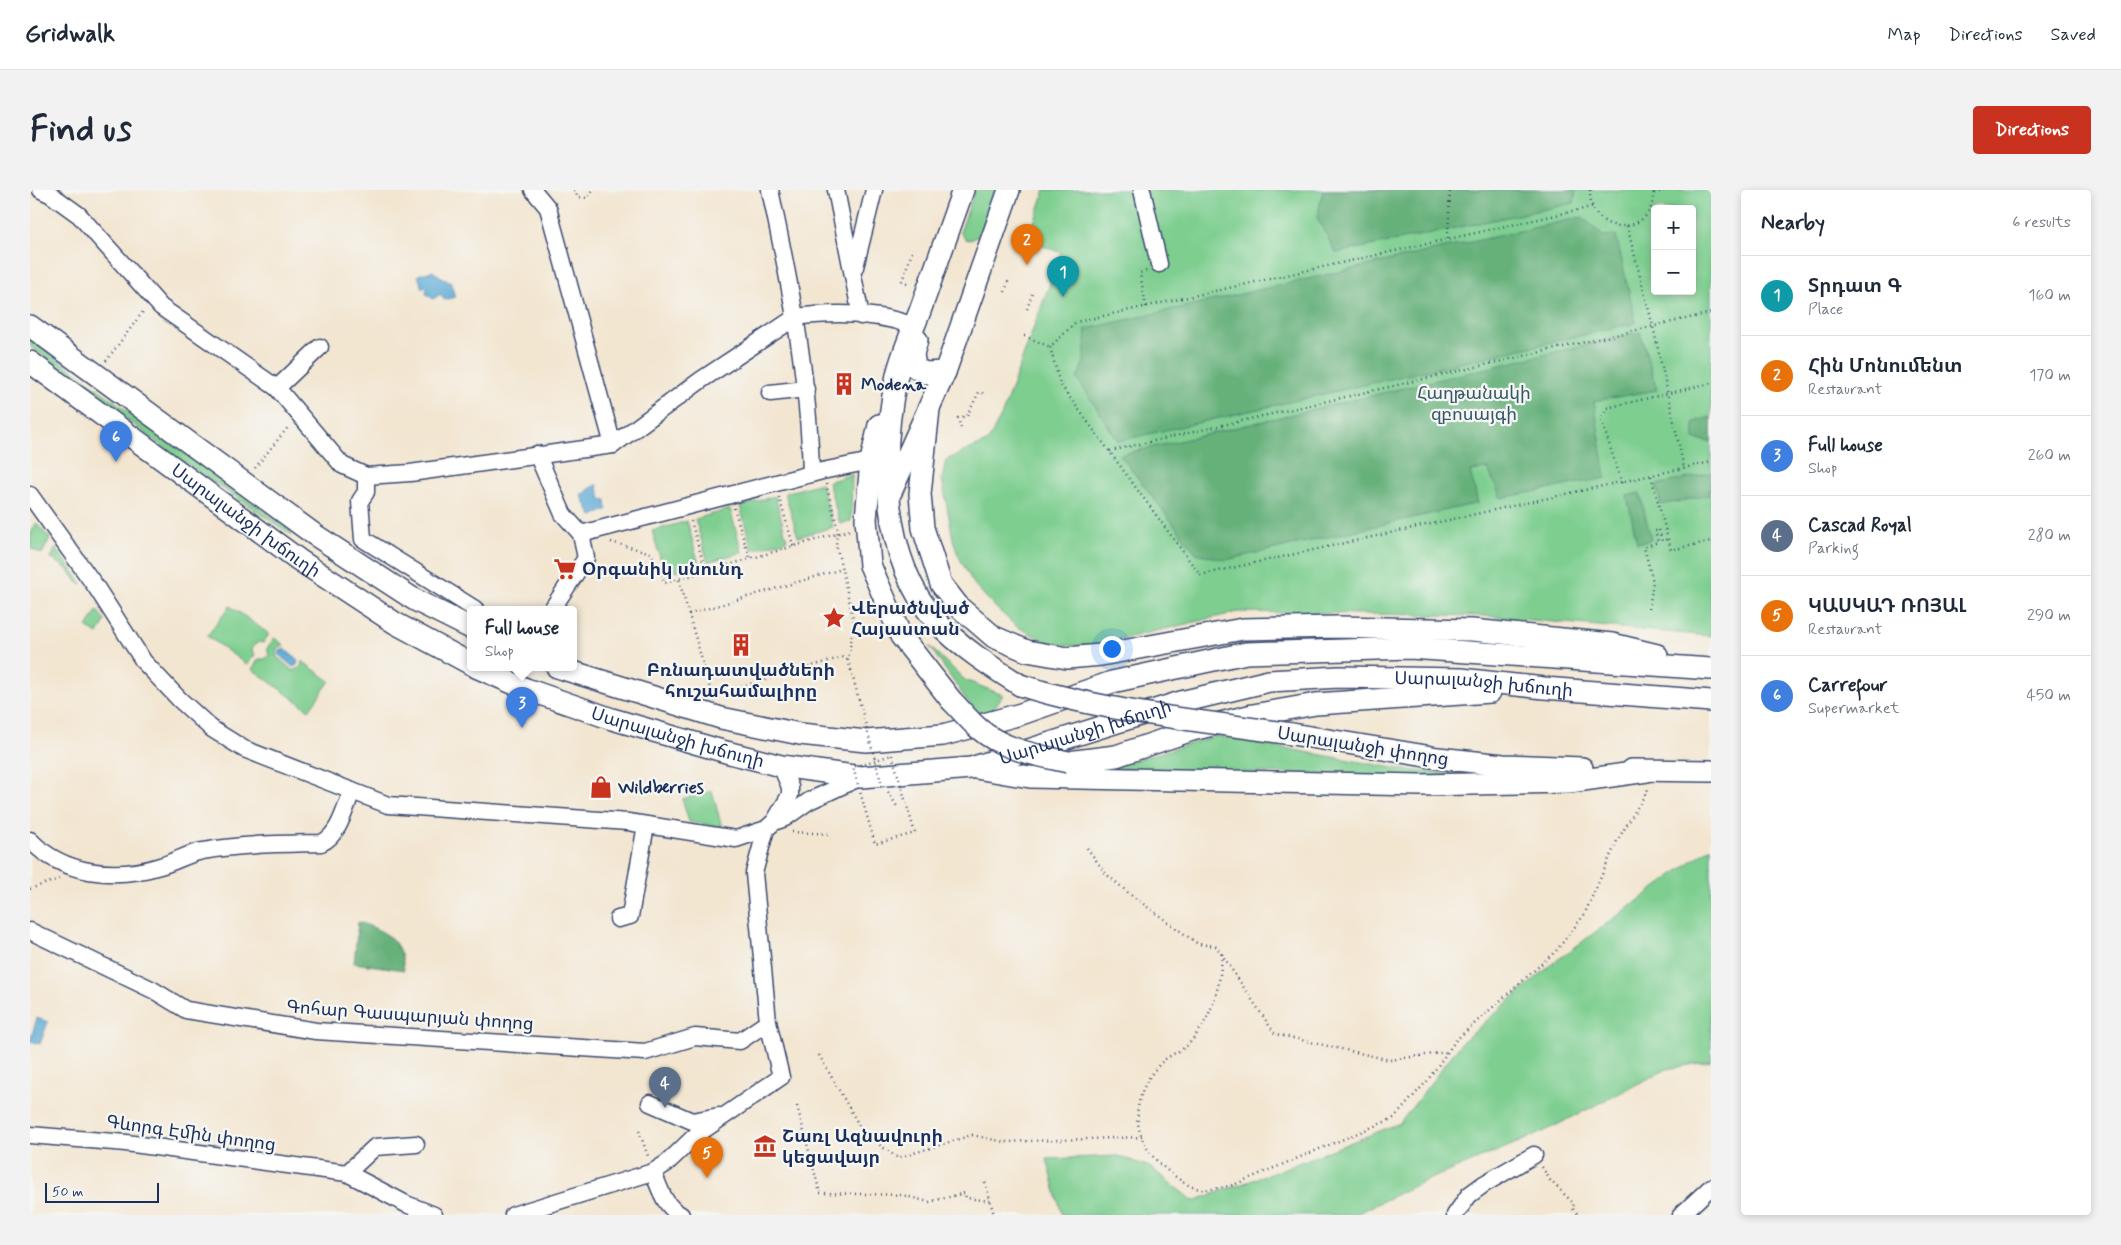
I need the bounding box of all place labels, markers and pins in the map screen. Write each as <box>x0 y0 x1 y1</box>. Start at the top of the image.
pin: 2 <box>1011 224 1043 265</box>
pin: 1 <box>1047 256 1079 297</box>
building icon: Modena <box>831 371 857 397</box>
place label: Modena <box>861 373 927 397</box>
pin: 6 <box>100 421 132 462</box>
supermarket icon: Օրգանիկ սնունդ <box>552 556 578 582</box>
place label: Օրգանիկ սնունդ <box>582 558 743 582</box>
place label: Վերածնված Հայաստան <box>851 597 969 642</box>
place icon: Վերածնված Հայաստան <box>821 605 847 631</box>
building icon: Բռնադատվածների հուշահամալիրը <box>728 632 754 658</box>
place label: Բռնադատվածների հուշահամալիրը <box>647 659 835 704</box>
pin: 3 <box>506 687 538 728</box>
shop icon: Wildberries <box>588 774 614 800</box>
place label: Wildberries <box>617 776 704 800</box>
pin: 4 <box>649 1067 681 1108</box>
place label: Շառլ Ազնավուրի կեցավայր <box>782 1125 943 1170</box>
museum icon: Շառլ Ազնավուրի կեցավայր <box>752 1133 778 1159</box>
pin: 5 <box>691 1137 723 1178</box>

